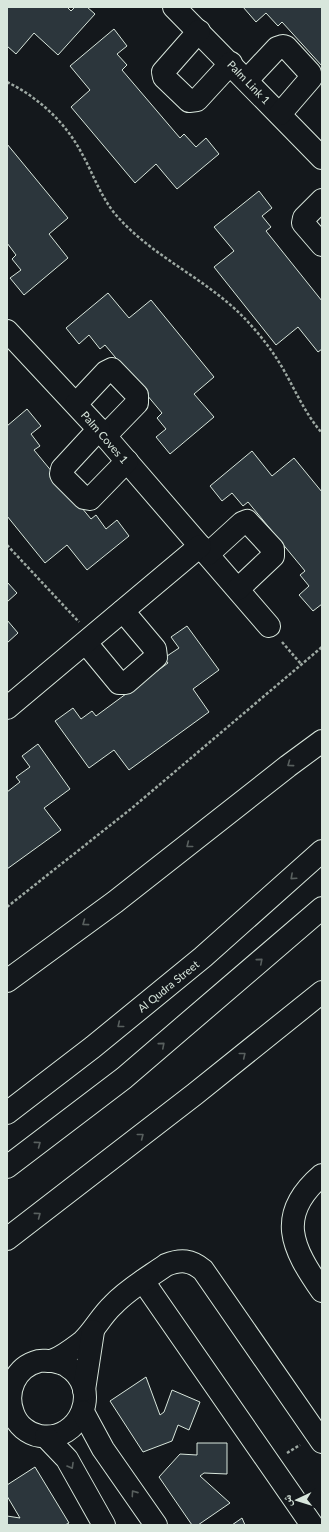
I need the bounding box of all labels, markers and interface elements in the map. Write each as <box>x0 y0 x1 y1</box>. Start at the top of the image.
street label: Palm Link 1 <box>225 57 273 107</box>
street label: Palm Coves 1 <box>79 408 131 466</box>
one-way arrow <box>288 759 295 766</box>
one-way arrow <box>186 840 193 847</box>
one-way arrow <box>290 872 298 880</box>
one-way arrow <box>82 919 89 926</box>
street label: Al Qudra Street <box>135 957 201 1015</box>
one-way arrow <box>256 958 263 965</box>
one-way arrow <box>117 1021 124 1028</box>
one-way arrow <box>157 1043 164 1050</box>
one-way arrow <box>238 1053 245 1060</box>
one-way arrow <box>137 1133 144 1141</box>
one-way arrow <box>34 1141 41 1148</box>
one-way arrow <box>34 1213 41 1220</box>
one-way arrow <box>67 1462 74 1469</box>
north arrow <box>277 1480 317 1520</box>
one-way arrow <box>131 1490 139 1497</box>
text: ش <box>280 1494 295 1507</box>

